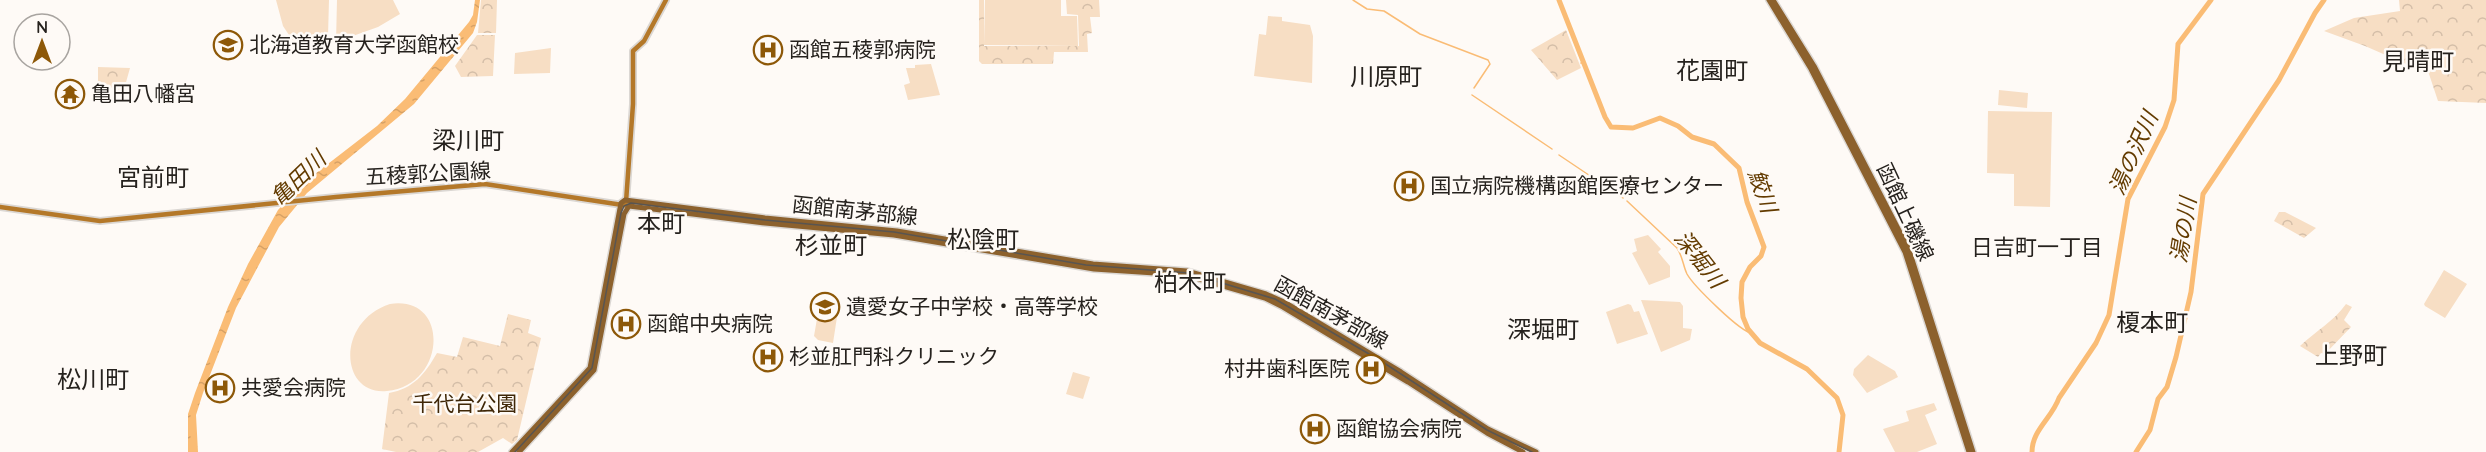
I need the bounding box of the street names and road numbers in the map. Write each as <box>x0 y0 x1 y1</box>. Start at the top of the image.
street label: 五稜郭公園線 <box>364 157 492 189</box>
street label: 函館上磯線 <box>1872 159 1940 265</box>
street label: 函館南茅部線 <box>791 190 919 230</box>
street label: 函館南茅部線 <box>1270 270 1393 354</box>

